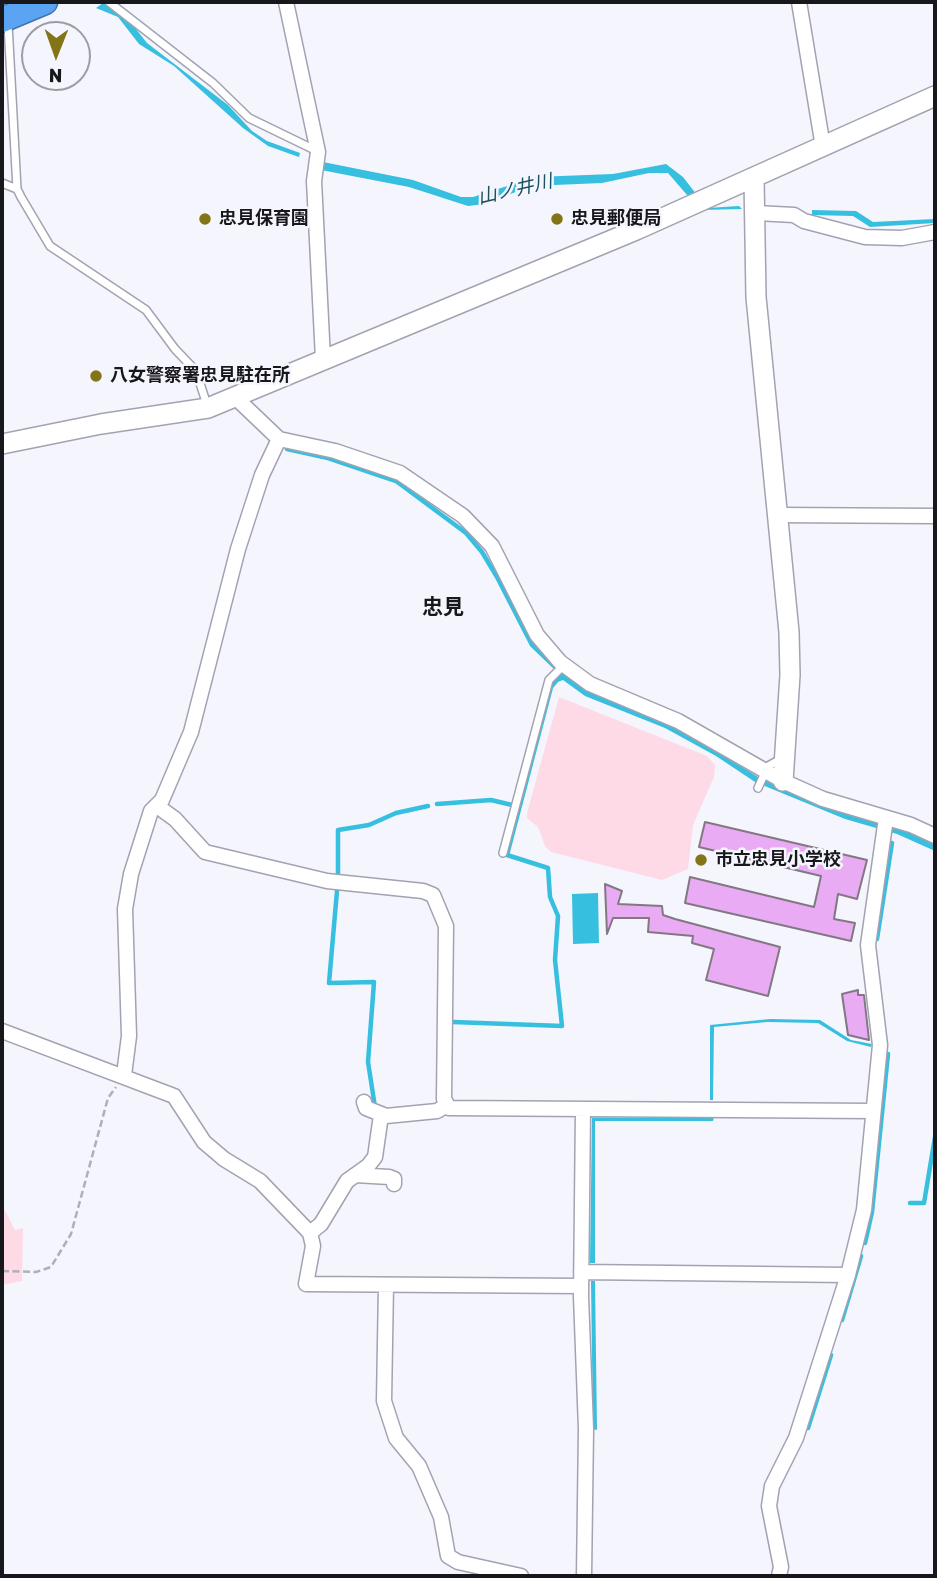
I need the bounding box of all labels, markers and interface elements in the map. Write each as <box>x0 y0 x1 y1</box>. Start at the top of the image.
north arrow <box>21 21 91 91</box>
text: N <box>49 64 63 87</box>
water label: 山ノ井川 <box>475 170 555 210</box>
place label: 忠見保育園 <box>219 208 309 230</box>
place label: 忠見郵便局 <box>571 208 661 230</box>
marker: 忠見保育園 <box>197 211 213 227</box>
marker: 忠見郵便局 <box>549 211 565 227</box>
place label: 八女警察署忠見駐在所 <box>110 365 290 387</box>
marker: 八女警察署忠見駐在所 <box>88 368 104 384</box>
district label: 忠見 <box>422 595 464 621</box>
place label: 市立忠見小学校 <box>715 849 841 871</box>
marker: 市立忠見小学校 <box>693 852 709 868</box>

